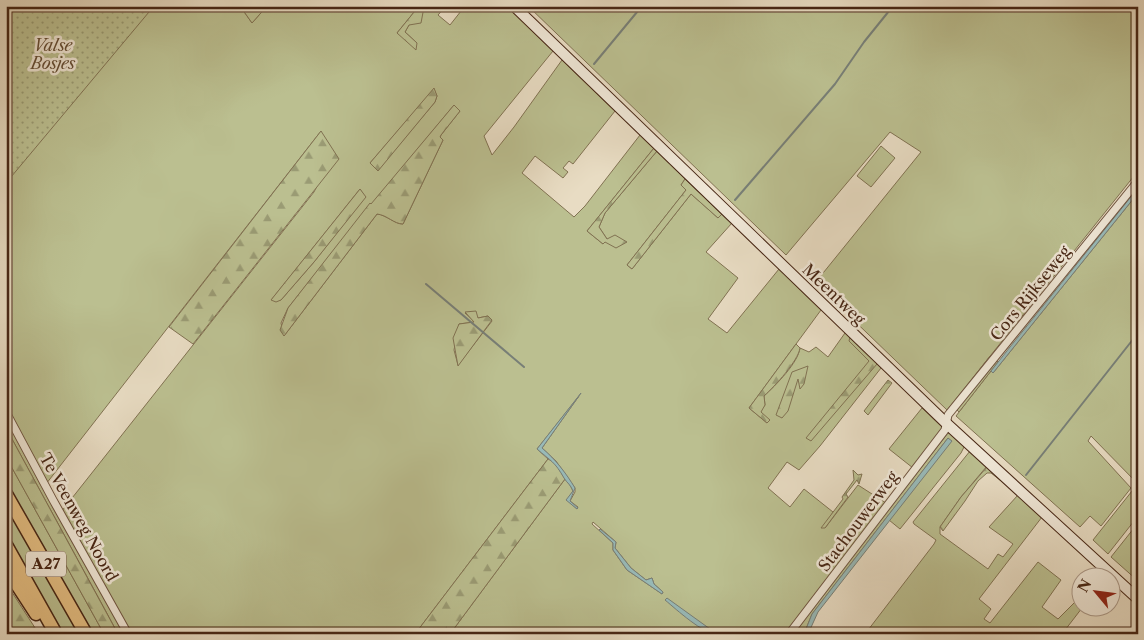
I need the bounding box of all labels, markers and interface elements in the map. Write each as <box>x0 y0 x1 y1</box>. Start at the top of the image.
park label: Valse Bosjes <box>29 35 75 73</box>
street label: Cors Rijkseweg <box>986 241 1075 345</box>
street label: Meentweg <box>798 259 870 329</box>
street label: Te Veenweg Noord <box>35 449 123 585</box>
street label: Stachouwerweg <box>814 466 903 575</box>
road number: A27 <box>26 552 66 576</box>
north arrow <box>1072 568 1122 618</box>
text: N <box>1074 576 1095 595</box>

